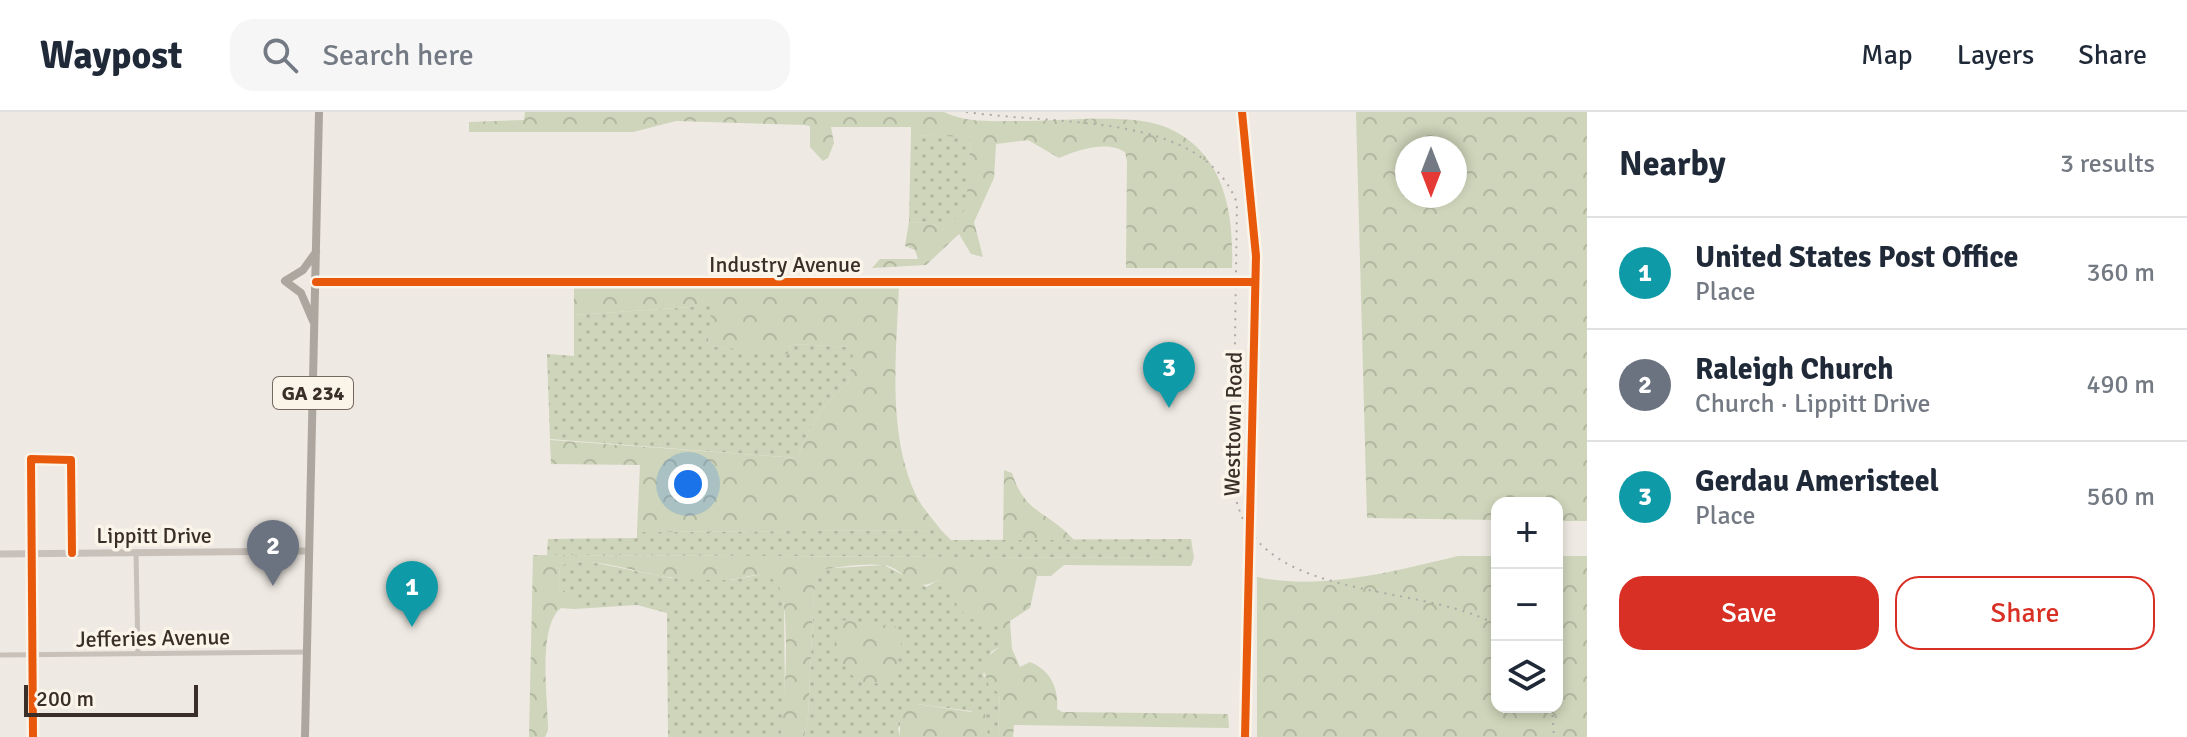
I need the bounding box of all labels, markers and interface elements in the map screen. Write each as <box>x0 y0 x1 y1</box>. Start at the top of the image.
search box <box>230 19 790 91</box>
text: Waypost <box>40 32 182 79</box>
icon: search <box>258 33 302 77</box>
text: Search here <box>322 37 474 74</box>
text: Map <box>1861 38 1913 72</box>
text: Layers <box>1957 38 2034 72</box>
text: Share <box>2078 38 2147 72</box>
north arrow <box>1395 136 1467 208</box>
text: Nearby <box>1619 143 1726 185</box>
text: 3 results <box>2060 148 2155 180</box>
text: United States Post Office <box>1695 239 2018 276</box>
street label: Industry Avenue <box>709 251 861 278</box>
text: 1 <box>1638 257 1652 289</box>
text: 360 m <box>2086 257 2155 289</box>
text: Place <box>1695 276 1756 308</box>
pin: 3 <box>1143 342 1195 408</box>
street label: Westtown Road <box>1218 351 1248 497</box>
text: Raleigh Church <box>1695 351 1894 388</box>
text: 2 <box>1638 369 1652 401</box>
text: 490 m <box>2086 369 2155 401</box>
road number: GA 234 <box>273 377 353 409</box>
text: Church · Lippitt Drive <box>1695 388 1931 420</box>
text: Gerdau Ameristeel <box>1695 463 1939 500</box>
your location <box>668 464 708 504</box>
text: 3 <box>1638 481 1652 513</box>
text: 560 m <box>2086 481 2155 513</box>
map controls <box>1491 497 1563 713</box>
button: + <box>1491 497 1563 569</box>
text: Place <box>1695 500 1756 532</box>
pin: 2 <box>247 520 299 586</box>
street label: Lippitt Drive <box>96 522 212 549</box>
pin: 1 <box>386 561 438 627</box>
button: − <box>1491 569 1563 641</box>
button: Save <box>1619 576 1879 650</box>
button: Share <box>1895 576 2155 650</box>
street label: Jefferies Avenue <box>76 623 230 653</box>
button: layers <box>1491 641 1563 713</box>
scale bar <box>24 681 198 717</box>
text: 200 m <box>36 685 94 712</box>

